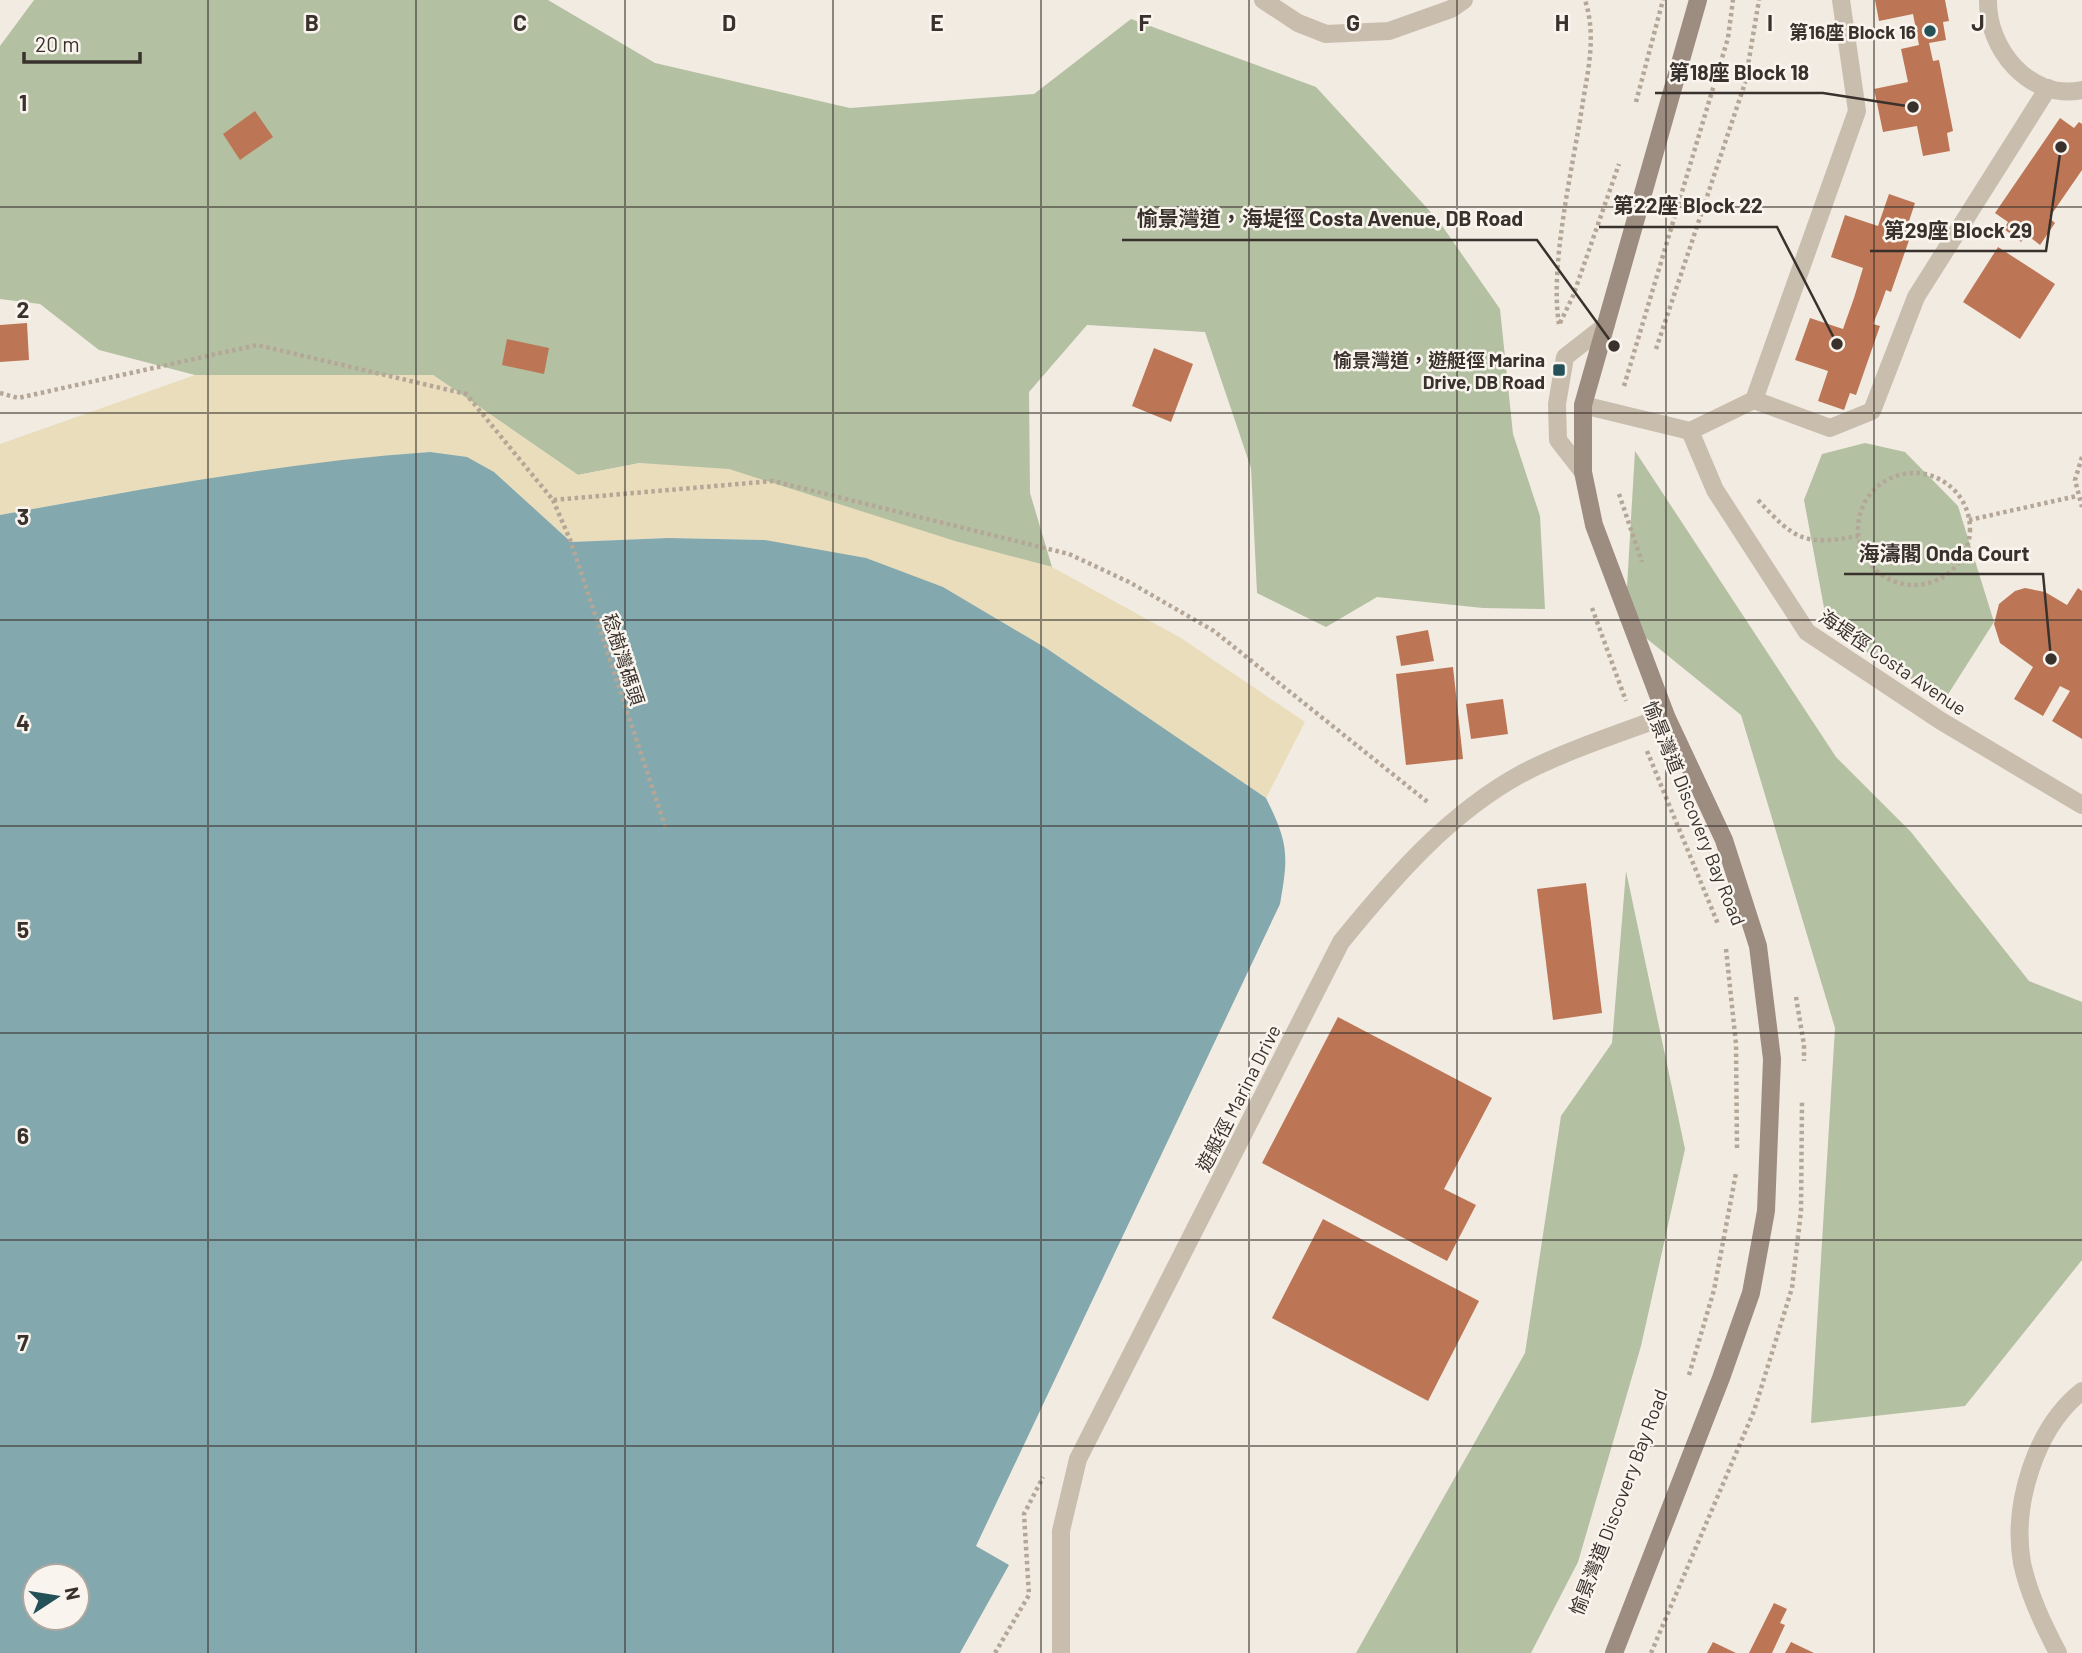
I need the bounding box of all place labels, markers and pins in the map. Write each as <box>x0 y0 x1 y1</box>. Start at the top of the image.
place label: 第16座 Block 16 <box>1789 20 1916 43</box>
marker: 第16座 Block 16 <box>1922 23 1938 39</box>
callout: 第18座 Block 18 <box>1655 51 1823 93</box>
callout: 第22座 Block 22 <box>1599 185 1777 227</box>
callout: 愉景灣道，海堤徑 Costa Avenue, DB Road <box>1122 198 1537 240</box>
callout: 第29座 Block 29 <box>1870 209 2046 251</box>
place label: 愉景灣道，遊艇徑 Marina Drive, DB Road <box>1333 348 1545 393</box>
marker: 愉景灣道，遊艇徑 Marina Drive, DB Road <box>1551 362 1567 378</box>
callout: 海濤閣 Onda Court <box>1844 532 2043 574</box>

